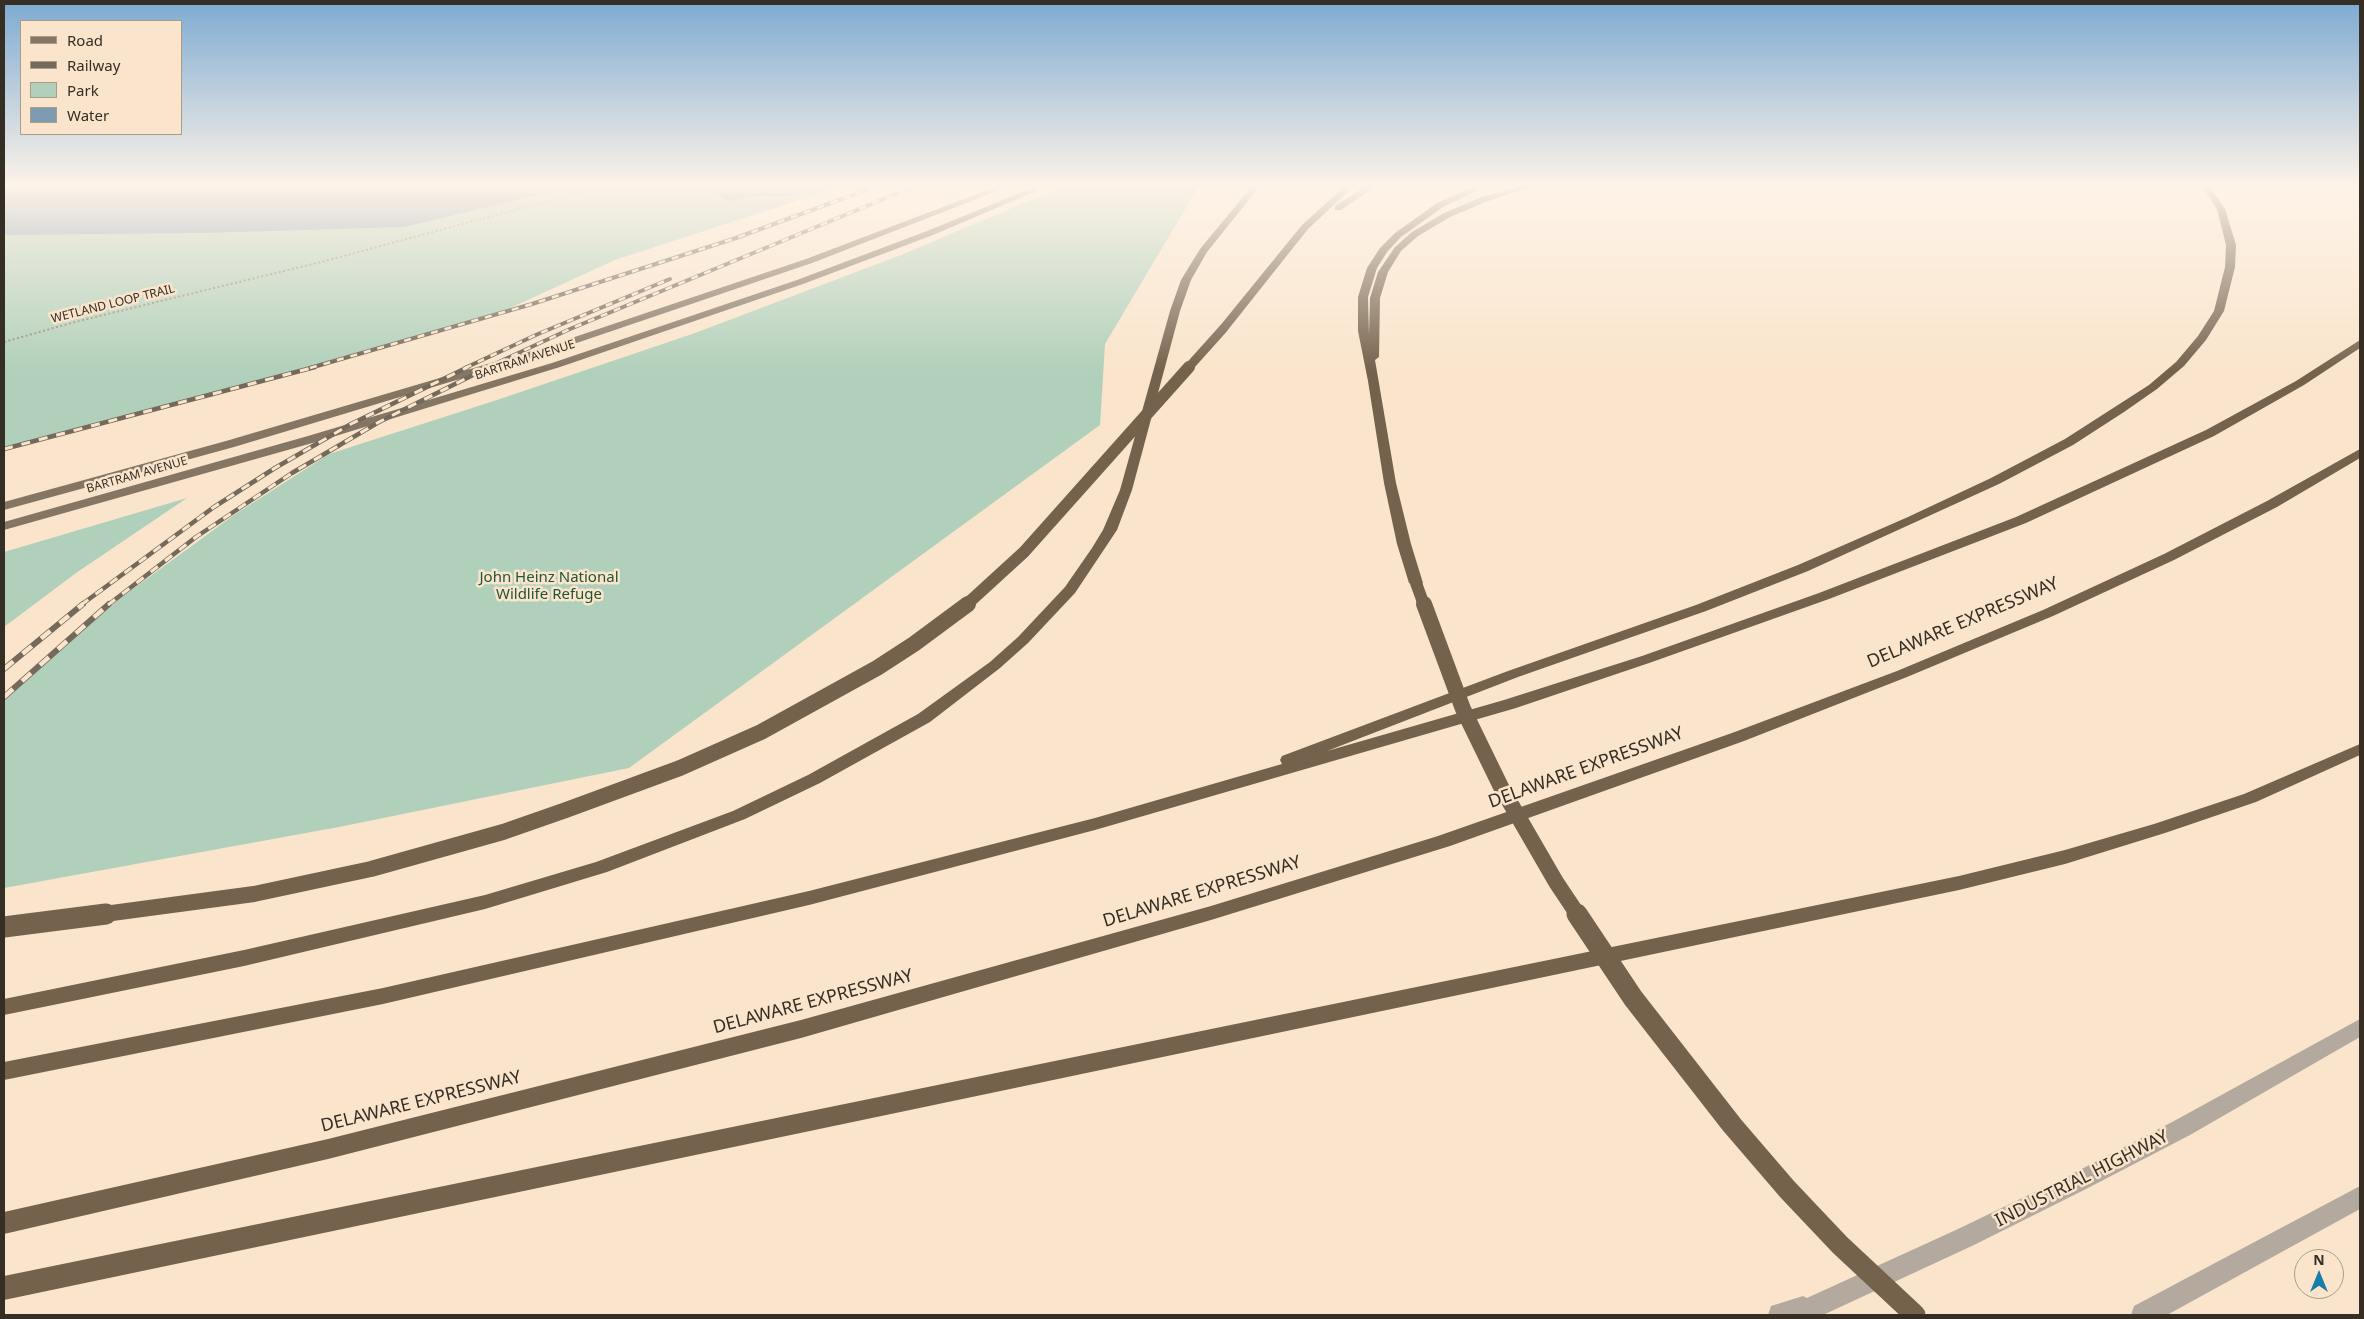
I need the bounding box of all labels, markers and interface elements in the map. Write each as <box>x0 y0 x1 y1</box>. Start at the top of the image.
legend <box>20 20 182 135</box>
text: Road <box>67 30 103 50</box>
text: Railway <box>67 55 120 75</box>
text: Park <box>67 80 99 100</box>
text: Water <box>67 105 109 125</box>
street label: WETLAND LOOP TRAIL <box>50 282 176 326</box>
street label: BARTRAM AVENUE <box>473 337 577 383</box>
street label: BARTRAM AVENUE <box>85 454 189 496</box>
park label: John Heinz National Wildlife Refuge <box>479 569 619 604</box>
street label: DELAWARE EXPRESSWAY <box>1864 573 2062 673</box>
street label: DELAWARE EXPRESSWAY <box>1486 723 1686 813</box>
street label: DELAWARE EXPRESSWAY <box>1100 852 1304 932</box>
street label: DELAWARE EXPRESSWAY <box>711 965 915 1039</box>
street label: DELAWARE EXPRESSWAY <box>319 1067 523 1137</box>
street label: INDUSTRIAL HIGHWAY <box>1992 1126 2172 1232</box>
north arrow <box>2294 1249 2344 1299</box>
text: N <box>2313 1250 2325 1269</box>

